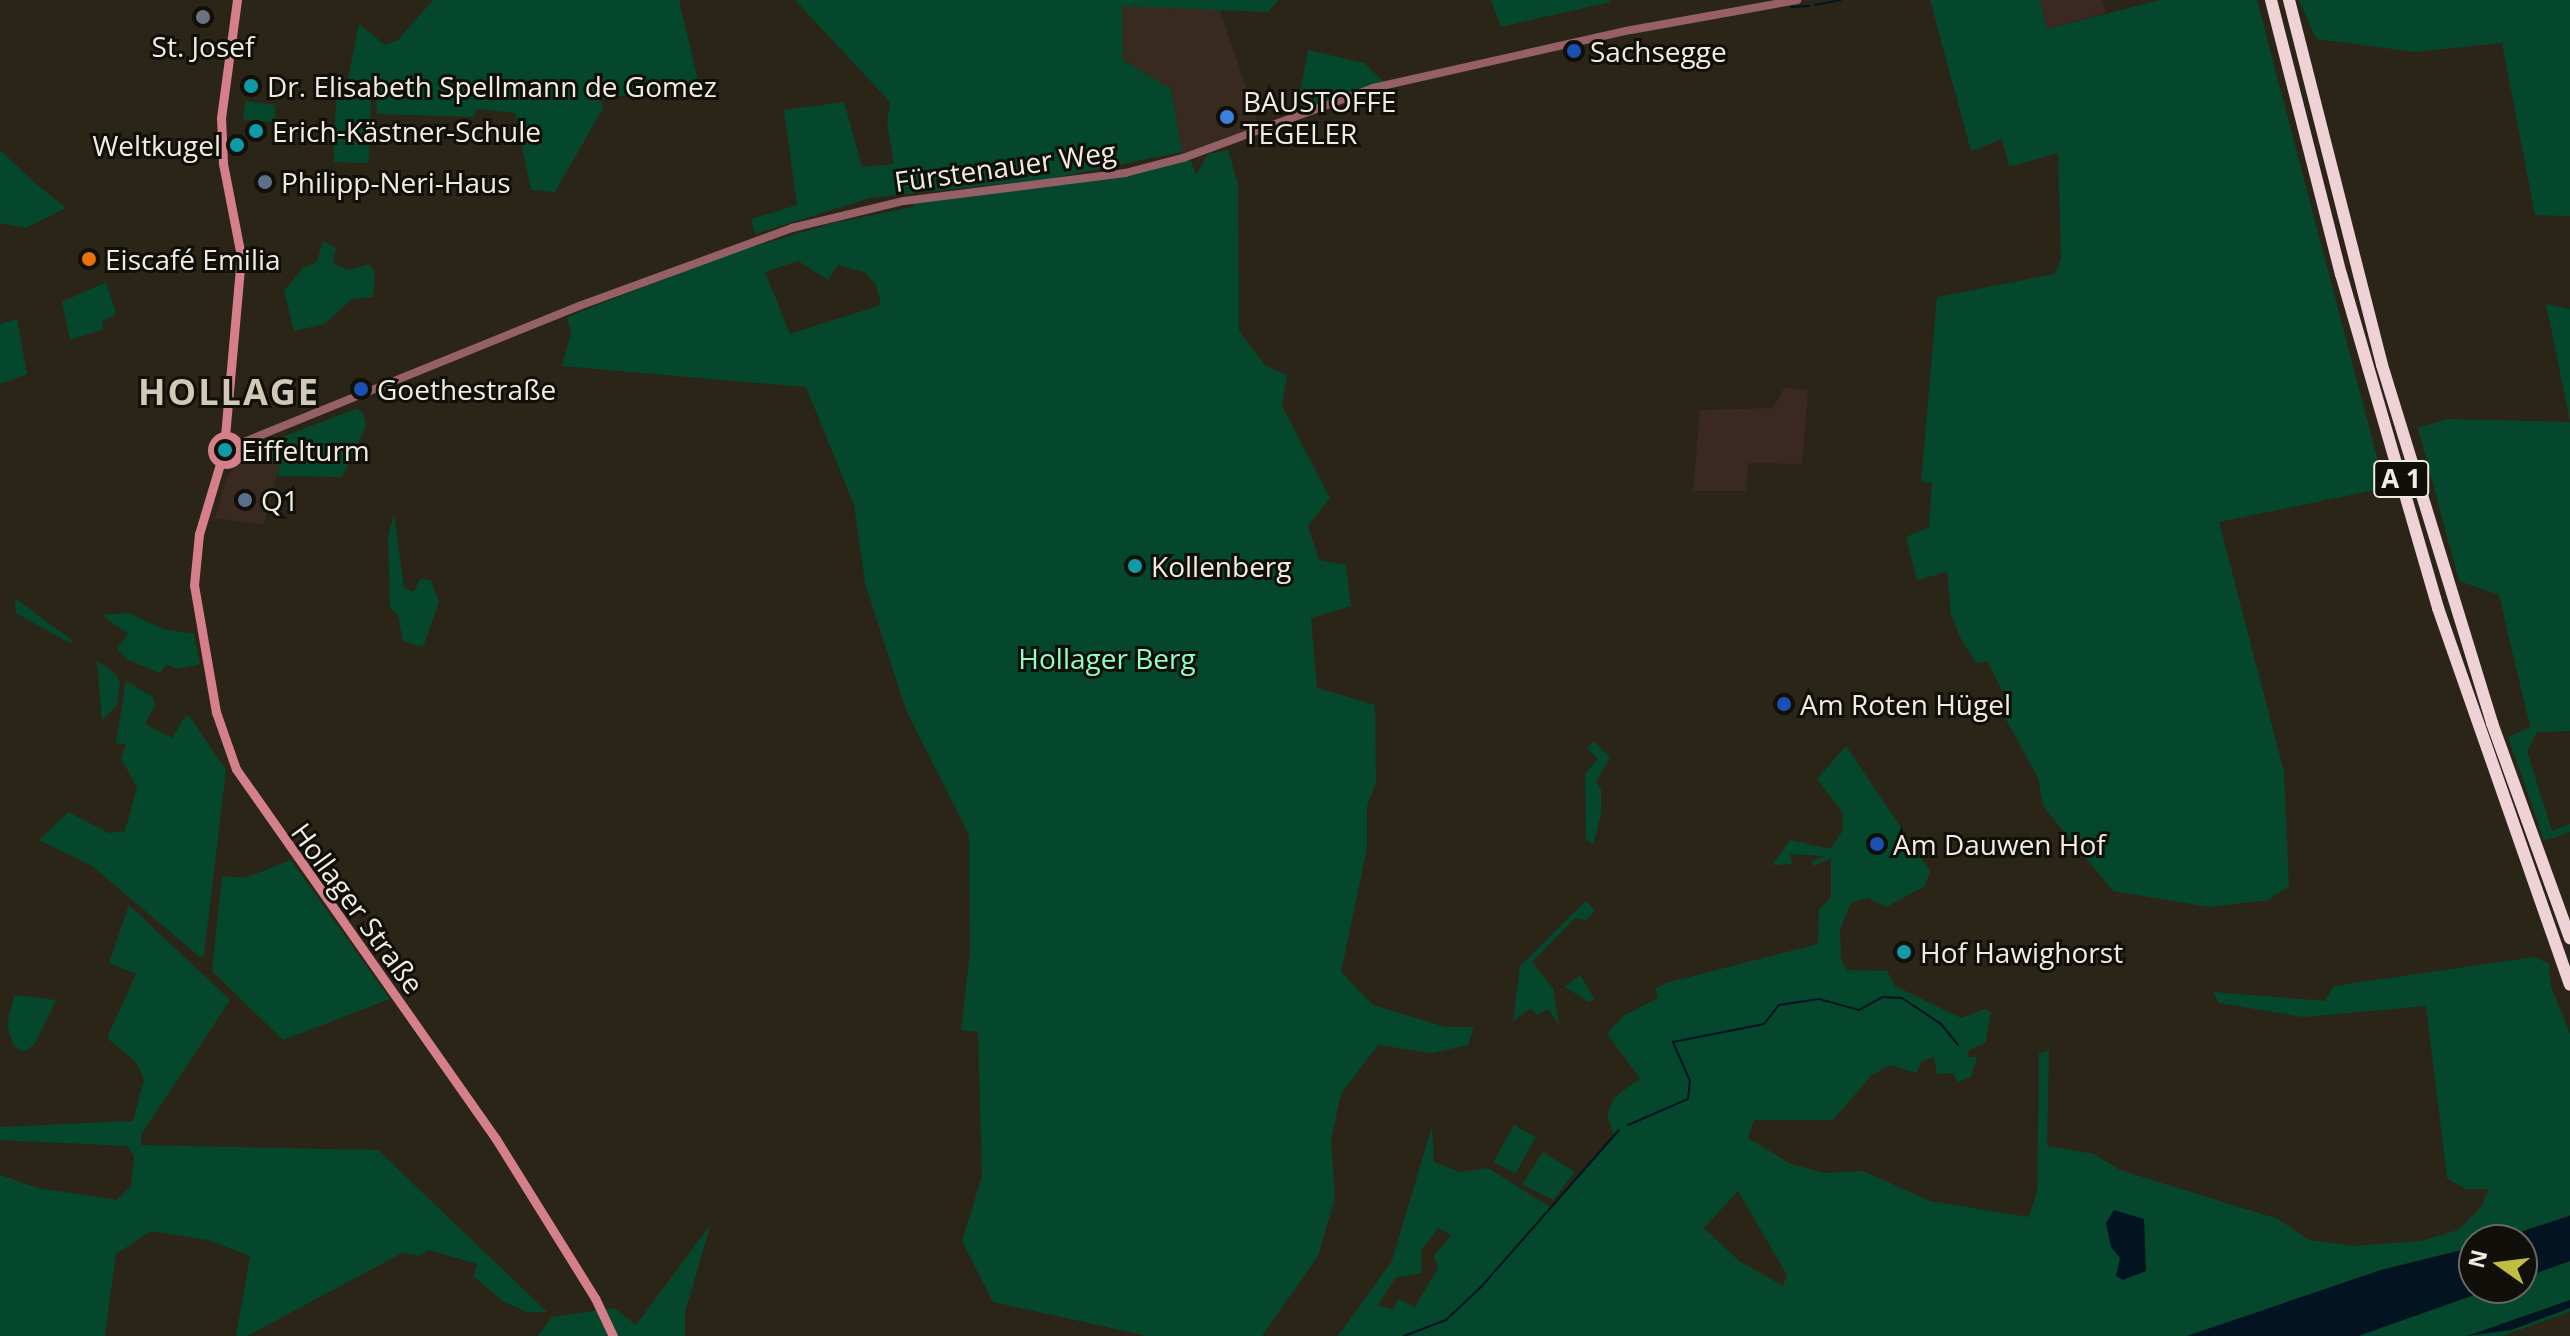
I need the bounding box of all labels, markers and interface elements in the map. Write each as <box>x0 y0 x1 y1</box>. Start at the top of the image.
marker: St. Josef <box>194 8 212 26</box>
place label: St. Josef <box>152 29 254 63</box>
place label: Sachsegge <box>1590 34 1727 68</box>
marker: Sachsegge <box>1565 42 1583 60</box>
place label: Dr. Elisabeth Spellmann de Gomez <box>267 69 717 103</box>
marker: Dr. Elisabeth Spellmann de Gomez <box>242 77 260 95</box>
place label: BAUSTOFFE TEGELER <box>1243 84 1396 150</box>
marker: BAUSTOFFE TEGELER <box>1218 108 1236 126</box>
place label: Erich-Kästner-Schule <box>272 114 541 148</box>
marker: Erich-Kästner-Schule <box>247 122 265 140</box>
place label: Weltkugel <box>92 128 221 162</box>
street label: Fürstenauer Weg <box>892 134 1118 198</box>
marker: Weltkugel <box>228 136 246 154</box>
place label: Philipp-Neri-Haus <box>281 165 511 199</box>
marker: Philipp-Neri-Haus <box>256 173 274 191</box>
place label: Eiscafé Emilia <box>105 242 281 276</box>
marker: Eiscafé Emilia <box>80 250 98 268</box>
district label: HOLLAGE <box>138 370 320 414</box>
place label: Goethestraße <box>377 372 556 406</box>
marker: Goethestraße <box>352 380 370 398</box>
place label: Eiffelturm <box>241 433 370 467</box>
marker: Eiffelturm <box>216 441 234 459</box>
road number: A 1 <box>2373 457 2429 501</box>
place label: Q1 <box>261 483 299 517</box>
marker: Q1 <box>236 491 254 509</box>
place label: Kollenberg <box>1151 549 1292 583</box>
marker: Kollenberg <box>1126 557 1144 575</box>
park label: Hollager Berg <box>1018 641 1196 675</box>
place label: Am Roten Hügel <box>1800 687 2011 721</box>
marker: Am Roten Hügel <box>1775 695 1793 713</box>
street label: Hollager Straße <box>285 816 431 1000</box>
place label: Am Dauwen Hof <box>1893 827 2106 861</box>
marker: Am Dauwen Hof <box>1868 835 1886 853</box>
place label: Hof Hawighorst <box>1920 935 2123 969</box>
marker: Hof Hawighorst <box>1895 943 1913 961</box>
north arrow <box>2458 1224 2538 1304</box>
text: N <box>2460 1246 2493 1271</box>

